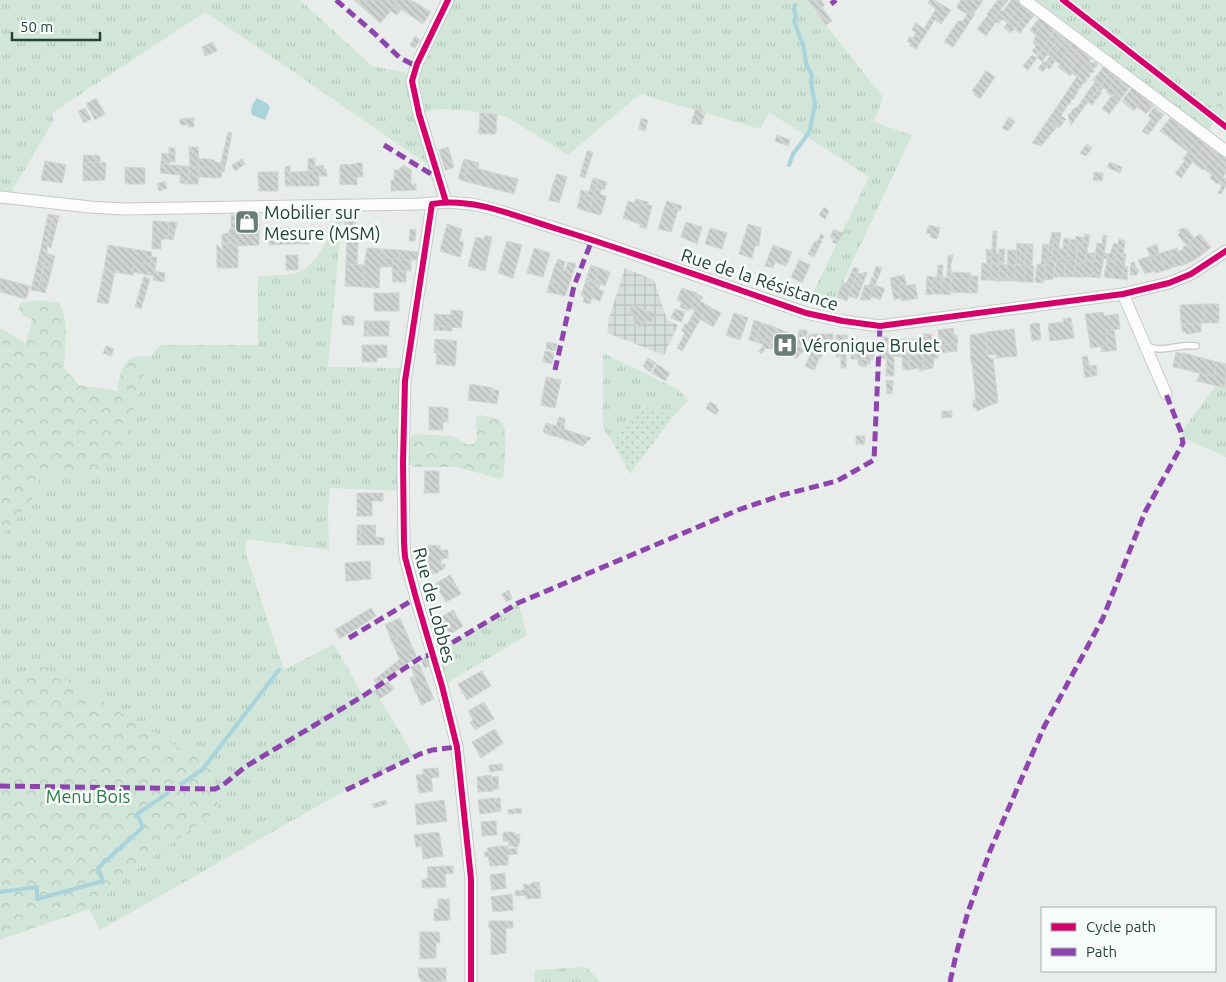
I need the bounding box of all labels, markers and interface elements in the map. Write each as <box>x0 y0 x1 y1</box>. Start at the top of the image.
scale bar <box>12 10 100 42</box>
text: 50 m <box>20 18 53 35</box>
place label: Mobilier sur Mesure (MSM) <box>264 202 381 244</box>
shop icon: Mobilier sur Mesure (MSM) <box>234 209 260 235</box>
street label: Rue de la Résistance <box>679 244 841 314</box>
hospital icon: Véronique Brulet <box>772 332 798 358</box>
place label: Véronique Brulet <box>802 335 940 355</box>
street label: Rue de Lobbes <box>410 545 460 665</box>
park label: Menu Bois <box>46 786 130 806</box>
legend <box>1041 907 1216 972</box>
text: Cycle path <box>1086 918 1156 935</box>
text: Path <box>1086 943 1117 960</box>

